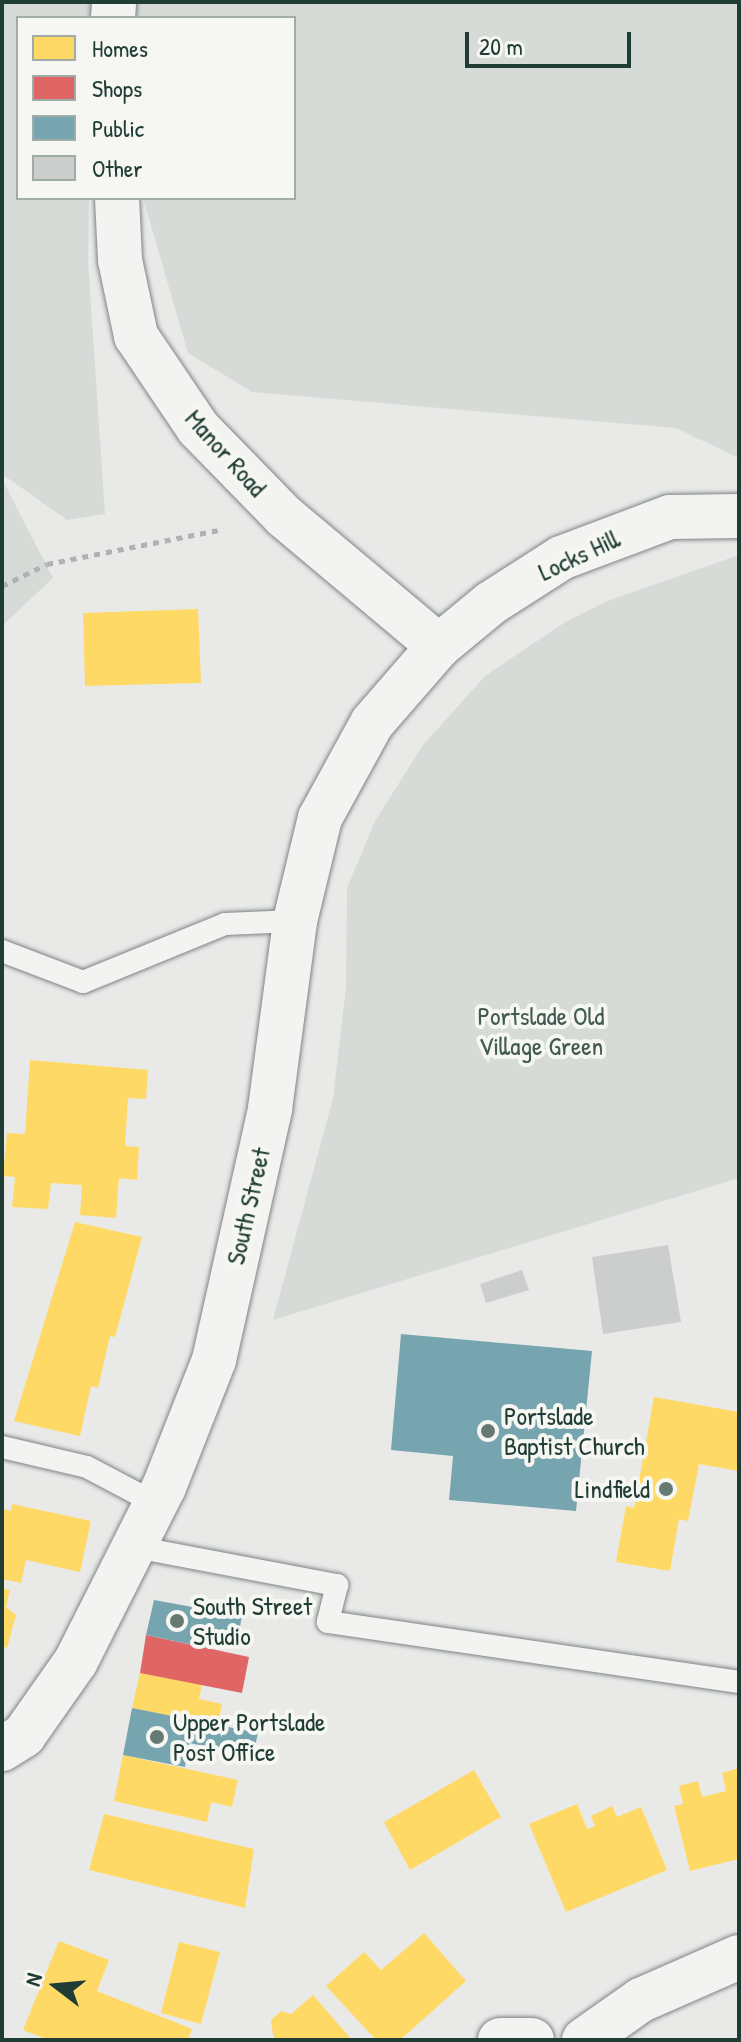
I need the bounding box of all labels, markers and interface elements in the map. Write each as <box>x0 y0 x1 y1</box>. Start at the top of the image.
legend <box>16 16 296 200</box>
scale bar <box>469 16 635 66</box>
text: 20 m <box>479 30 523 62</box>
text: Homes <box>92 32 148 64</box>
text: Shops <box>92 72 142 104</box>
text: Public <box>92 112 144 144</box>
text: Other <box>92 152 142 184</box>
street label: Manor Road <box>179 403 273 503</box>
street label: Locks Hill <box>533 523 625 587</box>
park label: Portslade Old Village Green <box>477 1000 605 1062</box>
street label: South Street <box>219 1144 277 1268</box>
place label: Portslade Baptist Church <box>504 1400 645 1462</box>
marker: Portslade Baptist Church <box>479 1422 497 1440</box>
place label: Lindfield <box>575 1473 650 1505</box>
marker: Lindfield <box>657 1480 675 1498</box>
place label: South Street Studio <box>193 1590 312 1652</box>
marker: South Street Studio <box>168 1612 186 1630</box>
place label: Upper Portslade Post Office <box>173 1706 325 1768</box>
marker: Upper Portslade Post Office <box>148 1728 166 1746</box>
north arrow <box>16 1946 96 2026</box>
text: N <box>17 1970 49 1989</box>

